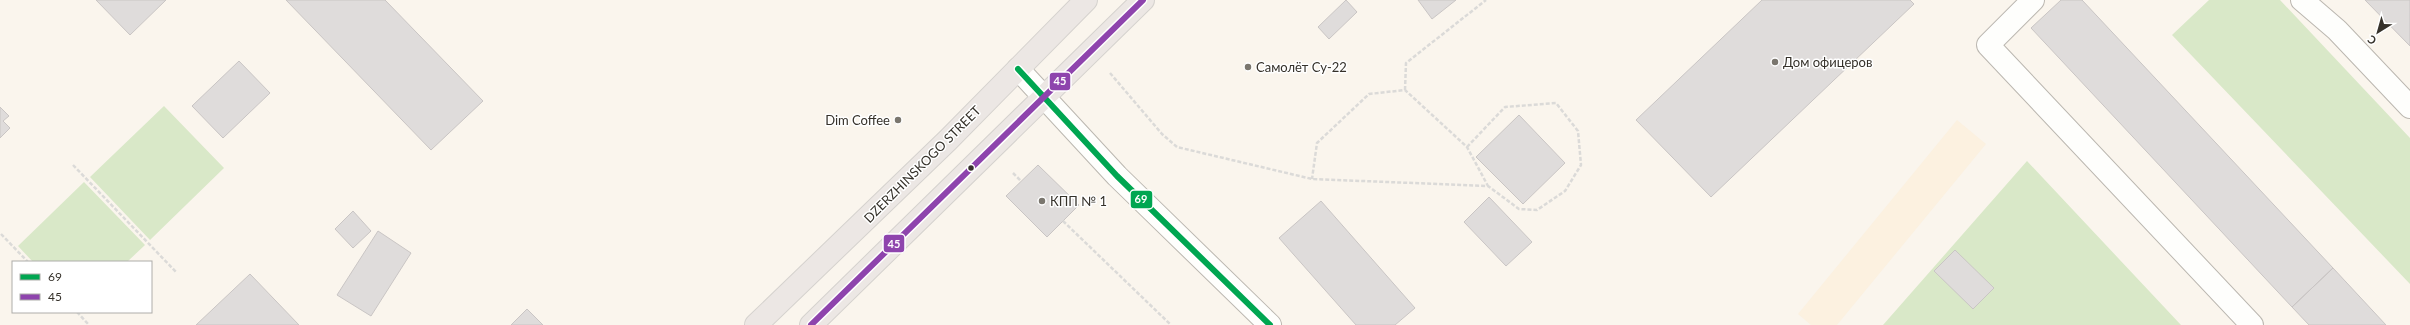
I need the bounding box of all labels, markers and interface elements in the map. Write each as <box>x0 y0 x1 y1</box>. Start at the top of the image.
north arrow <box>2358 12 2398 52</box>
text: С <box>2364 33 2379 48</box>
place label: Дом офицеров <box>1783 54 1872 70</box>
marker: Дом офицеров <box>1770 57 1780 67</box>
place label: Самолёт Су-22 <box>1256 59 1347 75</box>
marker: Самолёт Су-22 <box>1243 62 1253 72</box>
line badge: 45 <box>1049 72 1071 91</box>
text: 45 <box>1054 74 1066 87</box>
street label: DZERZHINSKOGO STREET <box>860 102 984 226</box>
place label: Dim Coffee <box>825 112 890 128</box>
marker: Dim Coffee <box>893 115 903 125</box>
unlabelled marker <box>966 163 976 173</box>
line badge: 69 <box>1130 190 1153 209</box>
text: 69 <box>1135 192 1147 205</box>
place label: КПП № 1 <box>1050 193 1107 209</box>
marker: КПП № 1 <box>1037 196 1047 206</box>
line badge: 45 <box>883 234 905 253</box>
text: 45 <box>888 237 900 250</box>
legend <box>12 261 152 313</box>
text: 69 <box>48 269 62 284</box>
text: 45 <box>48 289 62 304</box>

